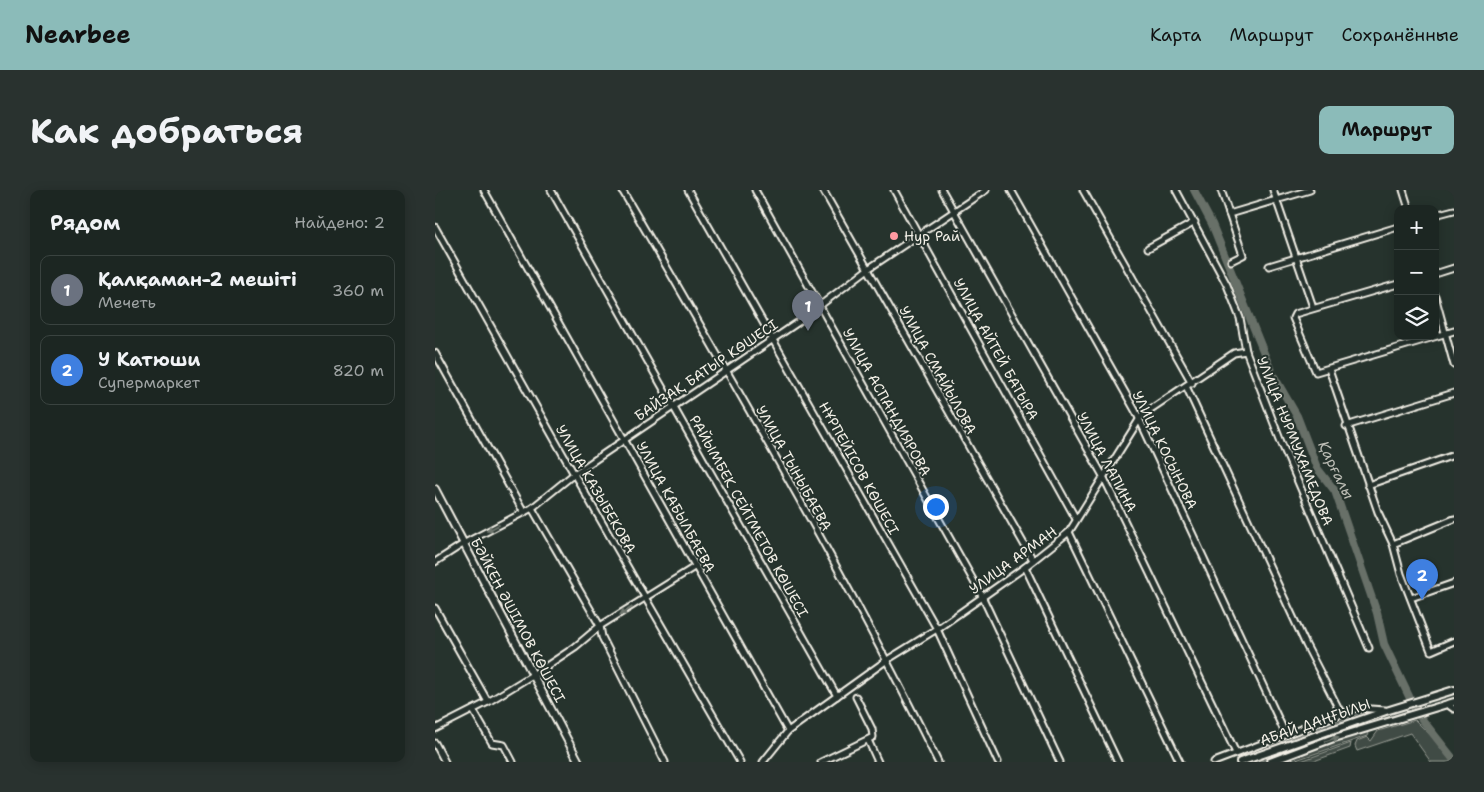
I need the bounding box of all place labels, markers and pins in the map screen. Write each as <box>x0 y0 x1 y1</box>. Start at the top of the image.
place label: Нур Рай <box>904 227 960 245</box>
marker: Нур Рай <box>888 230 900 242</box>
pin: 1 <box>792 290 824 331</box>
pin: 2 <box>1406 559 1438 600</box>

